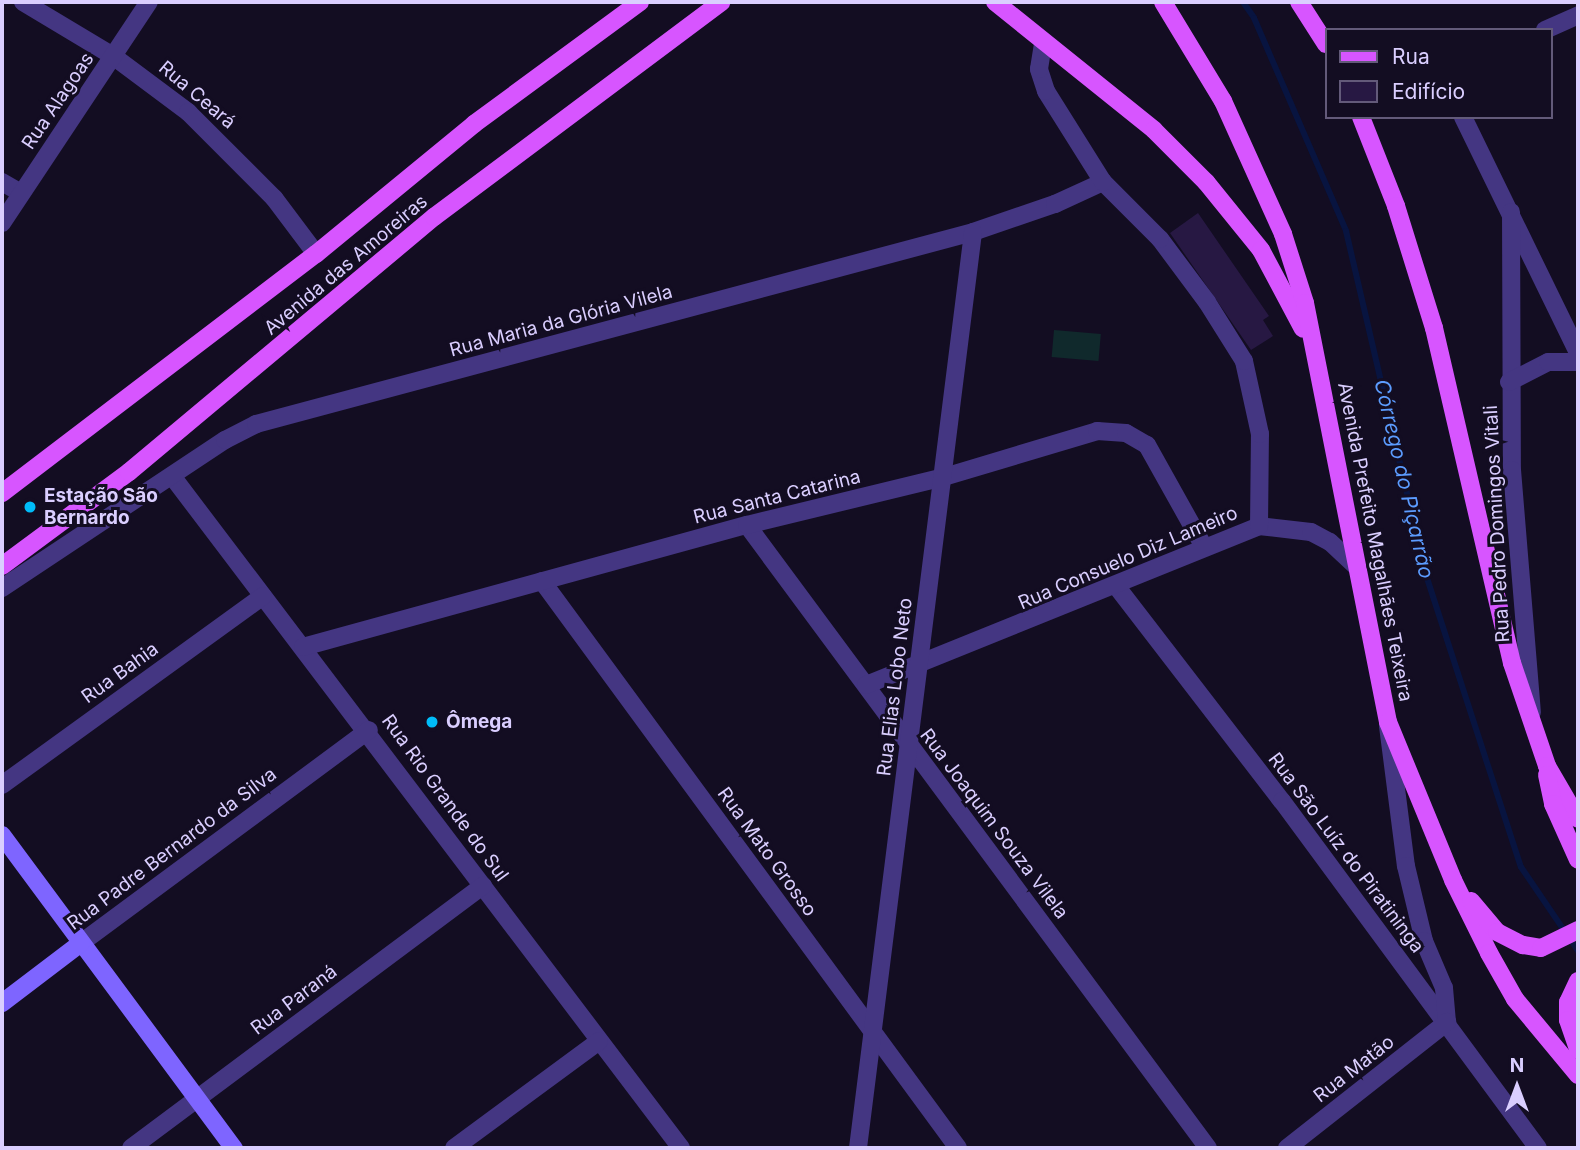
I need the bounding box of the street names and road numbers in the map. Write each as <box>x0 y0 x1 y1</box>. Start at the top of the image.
street label: Rua Alagoas <box>17 48 99 154</box>
street label: Rua Ceará <box>154 56 240 134</box>
street label: Avenida das Amoreiras <box>260 190 432 340</box>
street label: Rua Maria da Glória Vilela <box>447 280 675 362</box>
street label: Avenida Prefeito Magalhães Teixeira <box>1333 380 1417 704</box>
street label: Rua Pedro Domingos Vitali <box>1479 405 1515 643</box>
street label: Rua Santa Catarina <box>691 465 863 529</box>
street label: Rua Consuelo Diz Lameiro <box>1015 501 1241 615</box>
street label: Rua Elias Lobo Neto <box>873 597 917 777</box>
street label: Rua Bahia <box>77 638 163 708</box>
street label: Rua Rio Grande do Sul <box>377 710 513 886</box>
street label: Rua Joaquim Souza Vilela <box>915 724 1073 924</box>
street label: Rua São Luíz do Piratininga <box>1263 748 1429 958</box>
street label: Rua Padre Bernardo da Silva <box>63 763 281 935</box>
street label: Rua Mato Grosso <box>713 783 821 921</box>
street label: Rua Paraná <box>246 960 342 1040</box>
street label: Rua Matão <box>1309 1031 1399 1107</box>

